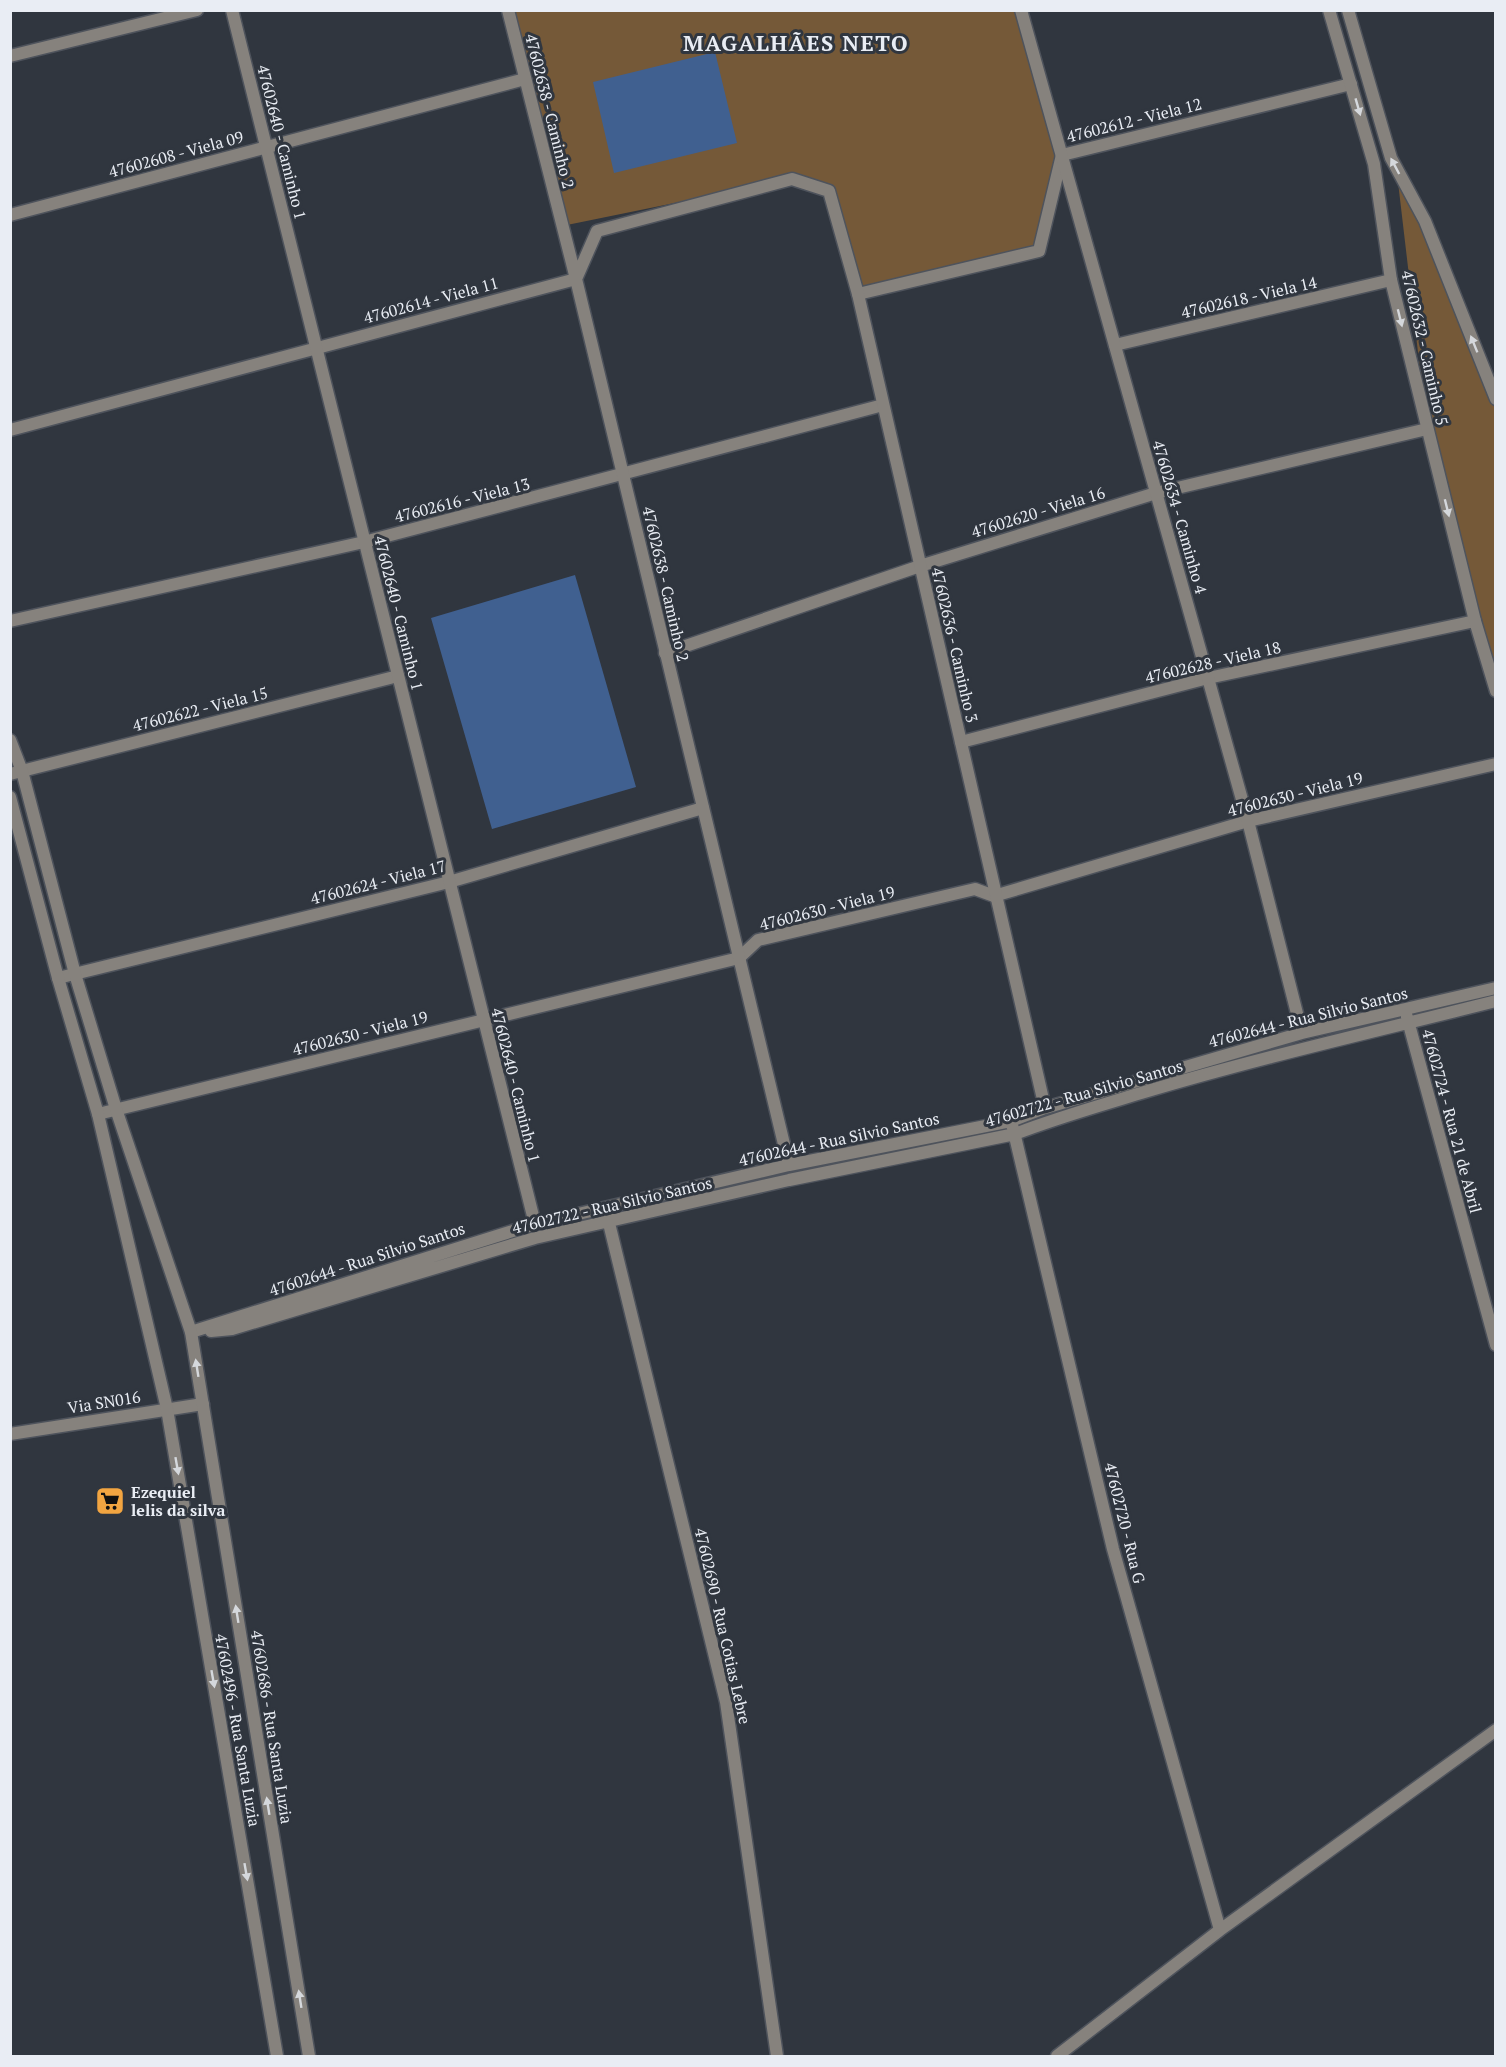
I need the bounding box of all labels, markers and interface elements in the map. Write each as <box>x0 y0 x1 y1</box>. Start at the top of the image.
district label: MAGALHÃES NETO <box>683 28 909 57</box>
street label: 47602638 - Caminho 2 <box>520 31 580 191</box>
street label: 47602640 - Caminho 1 <box>252 62 312 222</box>
street label: 47602612 - Viela 12 <box>1064 93 1204 147</box>
one-way arrow <box>1354 98 1363 116</box>
street label: 47602608 - Viela 09 <box>106 125 246 183</box>
one-way arrow <box>1390 157 1400 174</box>
street label: 47602632 - Caminho 5 <box>1396 268 1454 428</box>
street label: 47602614 - Viela 11 <box>361 271 501 329</box>
street label: 47602618 - Viela 14 <box>1179 271 1320 323</box>
one-way arrow <box>1396 309 1406 327</box>
one-way arrow <box>1469 335 1478 353</box>
street label: 47602634 - Caminho 4 <box>1148 438 1213 597</box>
street label: 47602616 - Viela 13 <box>392 473 532 527</box>
street label: 47602620 - Viela 16 <box>968 481 1108 543</box>
one-way arrow <box>1442 498 1452 517</box>
street label: 47602638 - Caminho 2 <box>637 504 695 664</box>
street label: 47602640 - Caminho 1 <box>369 533 429 693</box>
street label: 47602636 - Caminho 3 <box>926 565 984 725</box>
street label: 47602628 - Viela 18 <box>1143 636 1283 688</box>
street label: 47602622 - Viela 15 <box>130 682 270 736</box>
street label: 47602630 - Viela 19 <box>1225 767 1365 821</box>
street label: 47602624 - Viela 17 <box>308 855 448 909</box>
street label: 47602630 - Viela 19 <box>757 881 897 935</box>
street label: 47602644 - Rua Silvio Santos <box>1206 982 1410 1052</box>
street label: 47602640 - Caminho 1 <box>486 1005 546 1165</box>
street label: 47602630 - Viela 19 <box>290 1006 430 1060</box>
street label: 47602724 - Rua 21 de Abril <box>1417 1027 1487 1216</box>
street label: 47602722 - Rua Silvio Santos <box>983 1054 1185 1132</box>
street label: 47602644 - Rua Silvio Santos <box>737 1107 941 1171</box>
street label: 47602722 - Rua Silvio Santos <box>510 1171 714 1239</box>
street label: 47602644 - Rua Silvio Santos <box>266 1217 468 1301</box>
one-way arrow <box>192 1358 201 1377</box>
street label: Via SN016 <box>66 1385 143 1419</box>
one-way arrow <box>172 1457 181 1476</box>
street label: 47602720 - Rua G <box>1099 1460 1151 1586</box>
place label: Ezequiel lelis da silva <box>131 1481 225 1521</box>
supermarket icon: Ezequiel lelis da silva <box>94 1485 126 1517</box>
street label: 47602690 - Rua Cotias Lebre <box>690 1526 756 1726</box>
one-way arrow <box>232 1604 241 1623</box>
street label: 47602686 - Rua Santa Luzia <box>246 1629 298 1825</box>
street label: 47602496 - Rua Santa Luzia <box>210 1632 266 1828</box>
one-way arrow <box>209 1670 218 1689</box>
one-way arrow <box>264 1797 273 1816</box>
one-way arrow <box>241 1862 250 1881</box>
one-way arrow <box>295 1989 304 2008</box>

